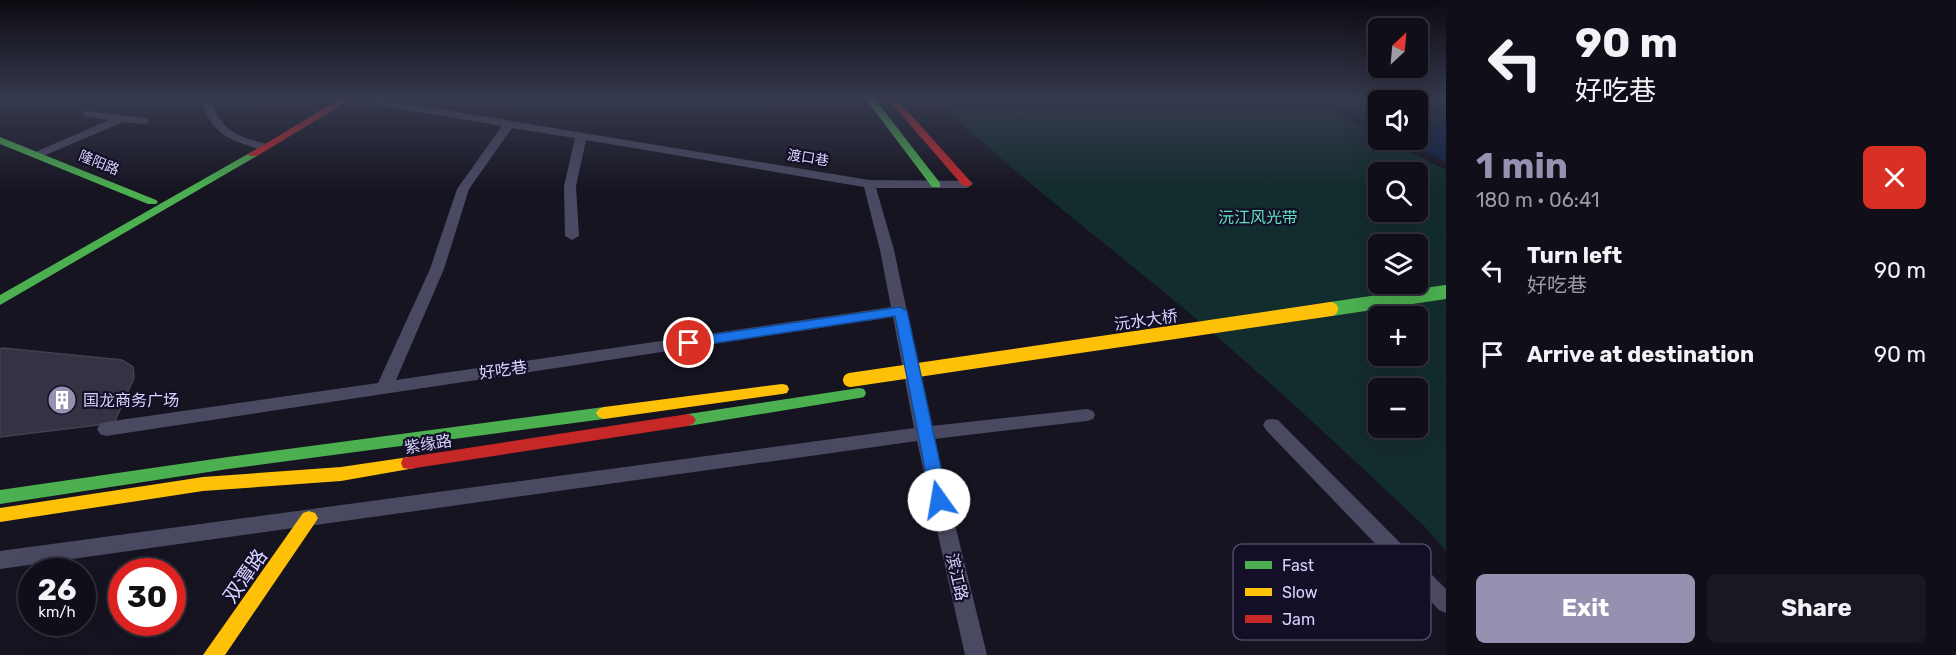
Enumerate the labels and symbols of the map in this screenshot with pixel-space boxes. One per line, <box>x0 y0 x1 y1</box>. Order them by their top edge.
north arrow <box>1368 18 1428 78</box>
street label: 渡口巷 <box>786 146 830 170</box>
street label: 隆阳路 <box>76 147 122 179</box>
park label: 沅江风光带 <box>1218 208 1298 227</box>
street label: 沅水大桥 <box>1113 306 1179 334</box>
pin <box>663 317 714 368</box>
street label: 好吃巷 <box>478 357 528 383</box>
building icon: 国龙商务广场 <box>46 384 78 416</box>
place label: 国龙商务广场 <box>83 391 179 410</box>
street label: 紫缘路 <box>403 431 453 457</box>
position arrow <box>907 468 971 532</box>
legend <box>1233 544 1431 640</box>
street label: 双潭路 <box>218 545 272 607</box>
street label: 滨江路 <box>942 551 972 603</box>
text: Fast <box>1282 556 1314 575</box>
speed limit sign: 30 <box>108 558 186 636</box>
text: Slow <box>1282 583 1318 602</box>
text: Jam <box>1282 610 1315 629</box>

